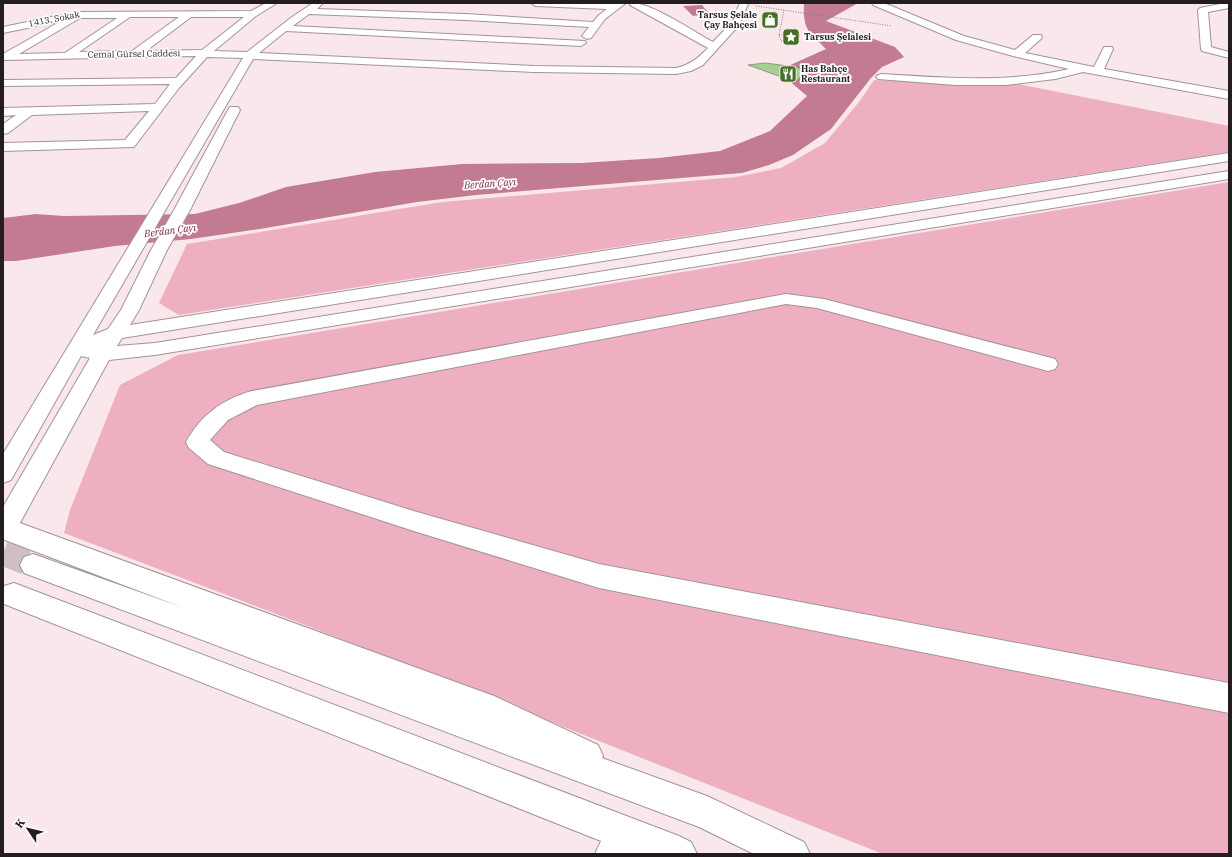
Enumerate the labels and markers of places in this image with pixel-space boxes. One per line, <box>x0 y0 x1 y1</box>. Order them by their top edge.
place label: Tarsus Şelale Çay Bahçesi <box>697 9 757 30</box>
shop icon: Tarsus Şelale Çay Bahçesi <box>760 10 780 30</box>
place icon: Tarsus Şelalesi <box>781 27 801 47</box>
place label: Tarsus Şelalesi <box>804 31 871 42</box>
place label: Has Bahçe Restaurant <box>801 63 851 84</box>
restaurant icon: Has Bahçe Restaurant <box>778 64 798 84</box>

